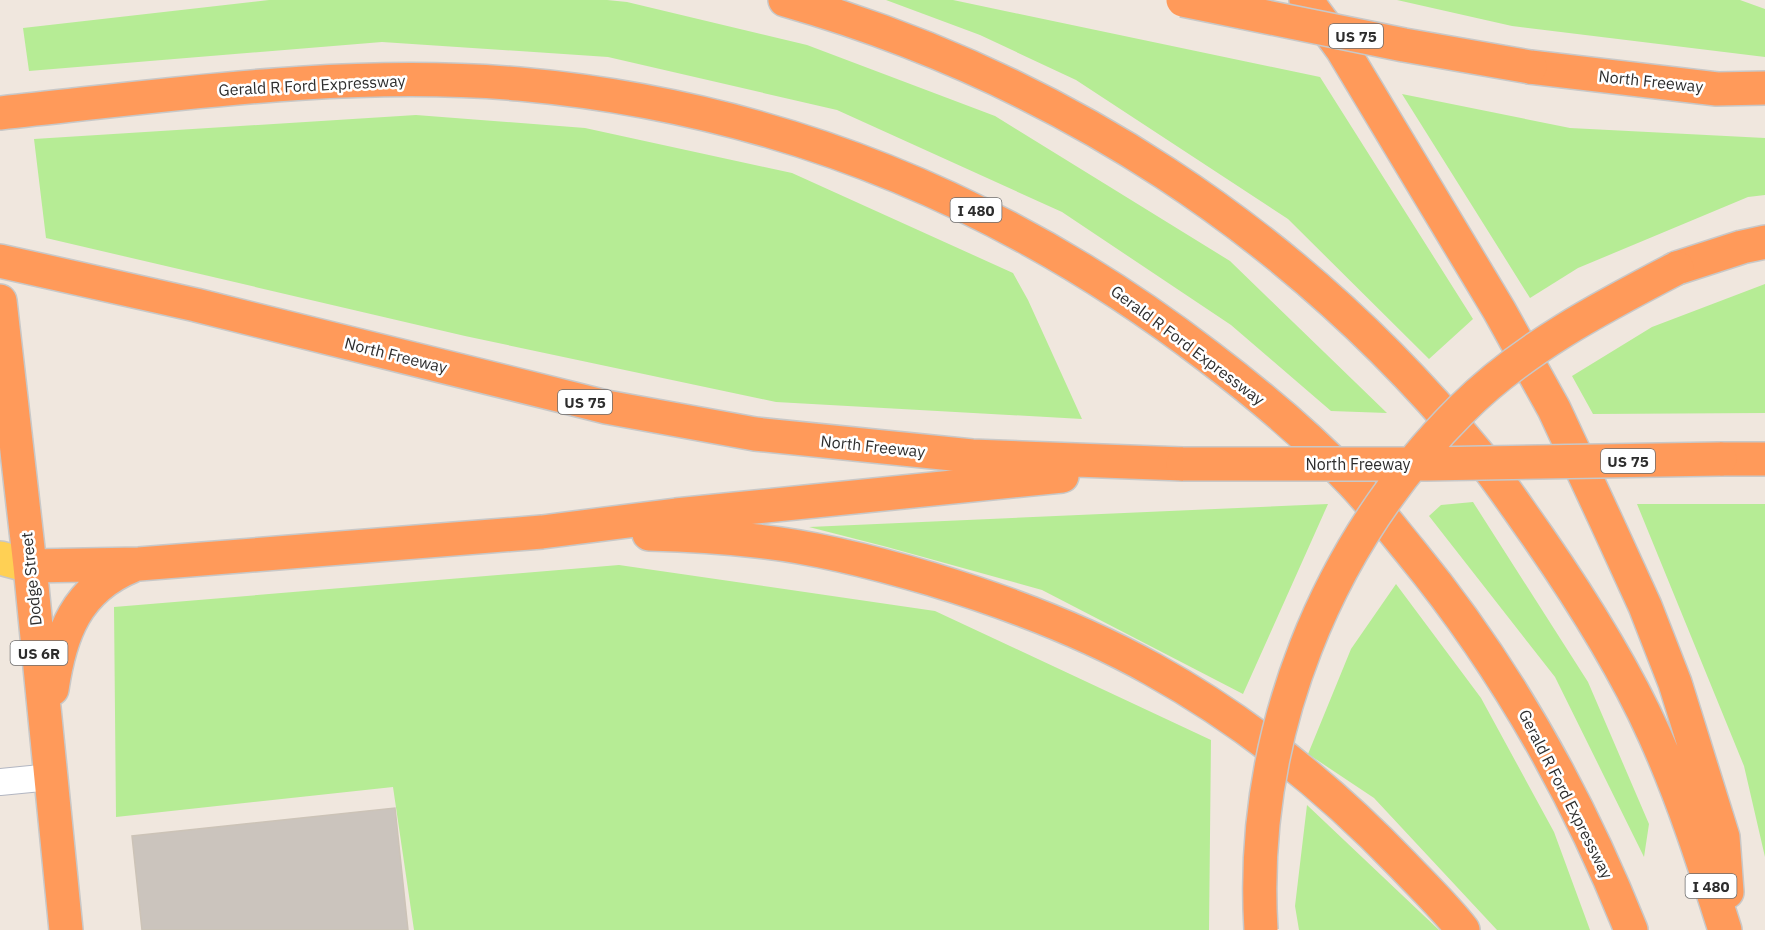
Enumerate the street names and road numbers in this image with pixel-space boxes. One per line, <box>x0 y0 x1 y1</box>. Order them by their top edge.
road number: US 75 <box>1329 24 1383 48</box>
street label: North Freeway <box>1598 66 1704 96</box>
street label: Gerald R Ford Expressway <box>218 70 406 100</box>
road number: I 480 <box>950 198 1002 222</box>
street label: Gerald R Ford Expressway <box>1107 281 1269 409</box>
street label: North Freeway <box>343 333 449 377</box>
road number: US 75 <box>558 390 612 414</box>
street label: North Freeway <box>820 431 926 461</box>
road number: US 75 <box>1601 449 1655 473</box>
street label: North Freeway <box>1305 454 1411 474</box>
street label: Dodge Street <box>16 531 46 627</box>
road number: US 6R <box>10 641 68 665</box>
street label: Gerald R Ford Expressway <box>1515 706 1617 882</box>
road number: I 480 <box>1686 874 1736 898</box>

